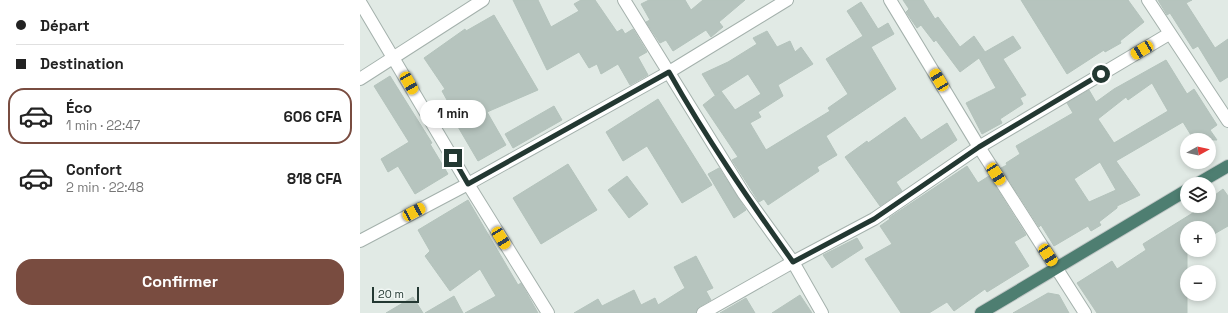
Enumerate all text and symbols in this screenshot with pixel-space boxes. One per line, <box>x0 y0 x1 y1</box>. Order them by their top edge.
text: Départ <box>40 16 90 35</box>
car <box>1129 39 1155 61</box>
text: Destination <box>40 54 124 73</box>
route start <box>1092 65 1110 83</box>
car <box>928 67 950 93</box>
car <box>398 70 420 96</box>
icon: car <box>18 98 54 134</box>
text: Éco <box>66 98 92 117</box>
callout: 1 min <box>420 100 486 128</box>
text: 1 min <box>437 105 469 122</box>
text: 606 CFA <box>283 107 342 126</box>
text: 1 min · 22:47 <box>66 117 140 134</box>
north arrow <box>1180 133 1216 169</box>
map controls <box>1180 133 1216 301</box>
route end <box>444 149 462 167</box>
icon: car <box>18 160 54 196</box>
text: Confort <box>66 160 122 179</box>
car <box>984 161 1008 187</box>
text: 818 CFA <box>287 169 342 188</box>
button: layers <box>1180 177 1216 213</box>
text: 2 min · 22:48 <box>66 179 144 196</box>
car <box>401 201 427 223</box>
button: + <box>1180 221 1216 257</box>
car <box>490 225 512 251</box>
car <box>1036 242 1060 268</box>
button: Confirmer <box>16 259 344 305</box>
button: − <box>1180 265 1216 301</box>
scale bar <box>372 285 419 304</box>
text: 20 m <box>378 287 404 301</box>

